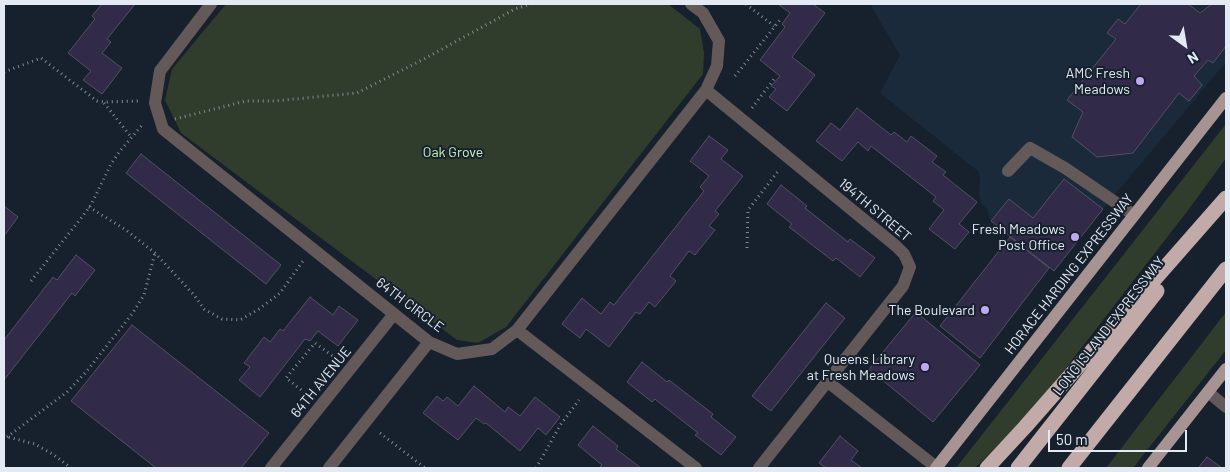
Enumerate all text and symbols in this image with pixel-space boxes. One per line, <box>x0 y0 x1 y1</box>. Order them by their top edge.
north arrow <box>1160 20 1210 70</box>
text: N <box>1185 48 1202 68</box>
place label: AMC Fresh Meadows <box>1066 65 1130 98</box>
marker: AMC Fresh Meadows <box>1134 75 1146 87</box>
park label: Oak Grove <box>423 144 483 160</box>
street label: 194TH STREET <box>835 175 915 245</box>
street label: HORACE HARDING EXPRESSWAY <box>1001 190 1137 358</box>
place label: Fresh Meadows Post Office <box>972 221 1065 253</box>
marker: Fresh Meadows Post Office <box>1069 231 1081 243</box>
street label: LONG ISLAND EXPRESSWAY <box>1050 253 1168 399</box>
street label: 64TH CIRCLE <box>373 274 447 336</box>
place label: The Boulevard <box>889 302 975 318</box>
marker: The Boulevard <box>979 304 991 316</box>
street label: 64TH AVENUE <box>287 343 355 421</box>
place label: Queens Library at Fresh Meadows <box>807 351 915 384</box>
marker: Queens Library at Fresh Meadows <box>919 361 931 373</box>
scale bar <box>1050 420 1189 452</box>
text: 50 m <box>1056 430 1088 448</box>

